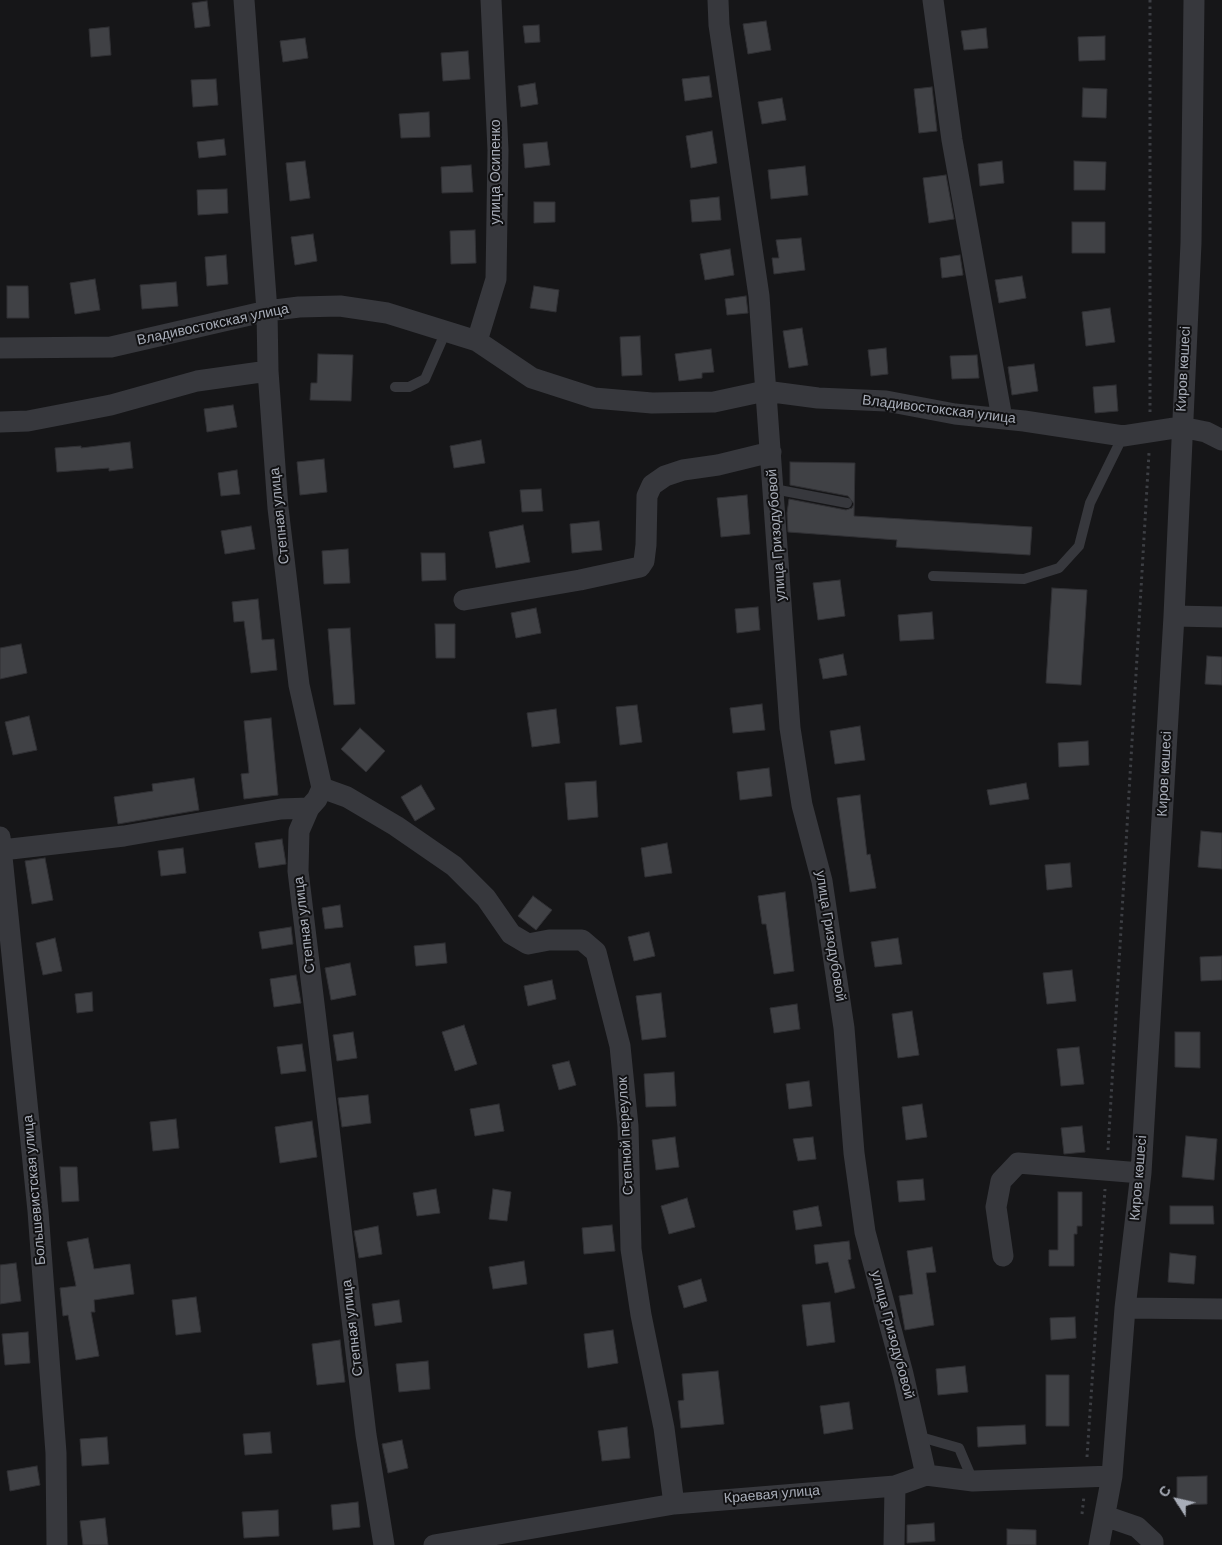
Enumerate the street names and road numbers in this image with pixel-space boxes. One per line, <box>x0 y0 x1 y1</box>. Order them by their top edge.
street label: улица Осипенко <box>488 119 504 225</box>
street label: Владивостокская улица <box>136 301 290 349</box>
street label: Киров көшесі <box>1173 326 1195 412</box>
street label: Владивостокская улица <box>861 392 1017 428</box>
street label: Степная улица <box>267 467 293 565</box>
street label: улица Гризодубовой <box>764 468 790 602</box>
street label: Киров көшесі <box>1154 731 1176 817</box>
street label: улица Гризодубовой <box>811 869 849 1003</box>
street label: Степная улица <box>291 876 319 974</box>
street label: Степной переулок <box>615 1076 637 1196</box>
street label: Большевистская улица <box>20 1114 50 1266</box>
street label: Киров көшесі <box>1127 1135 1151 1221</box>
street label: улица Гризодубовой <box>867 1269 917 1401</box>
street label: Степная улица <box>339 1279 367 1377</box>
street label: Краевая улица <box>723 1482 821 1508</box>

